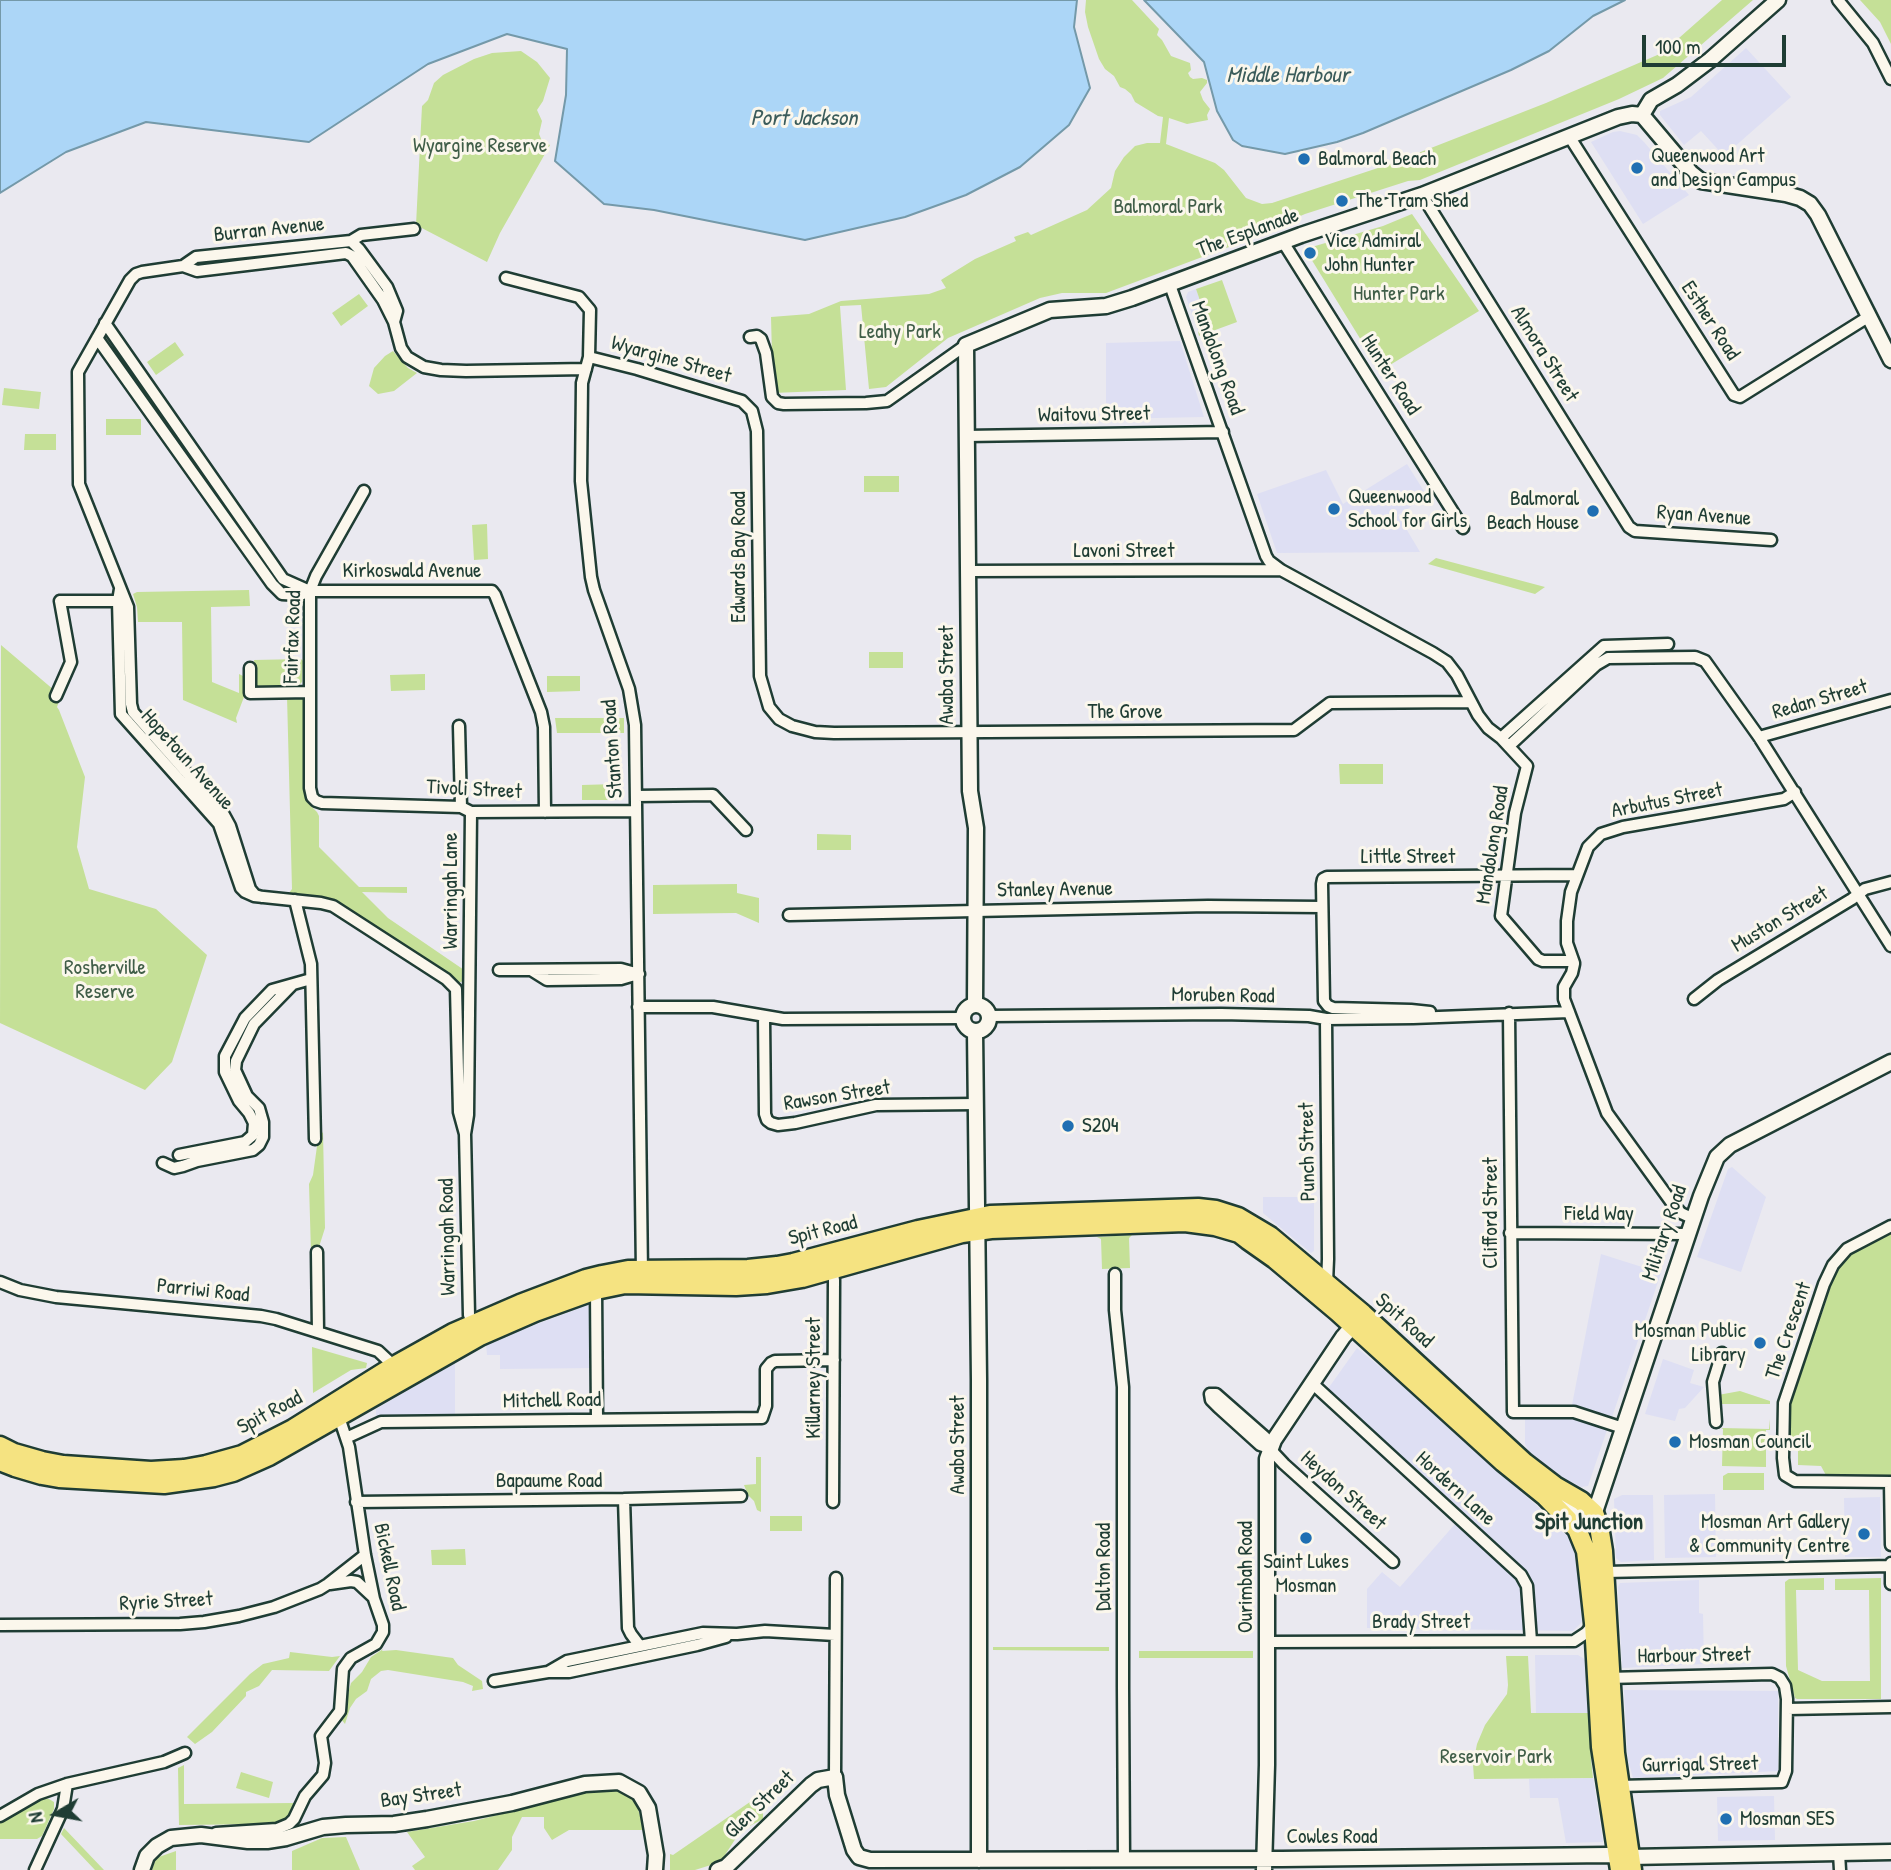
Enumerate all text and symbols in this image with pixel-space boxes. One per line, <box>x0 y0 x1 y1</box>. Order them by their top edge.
scale bar <box>1646 21 1790 65</box>
text: 100 m <box>1655 32 1701 61</box>
water label: Middle Harbour <box>1227 62 1349 90</box>
water label: Port Jackson <box>751 105 857 133</box>
park label: Wyargine Reserve <box>413 133 547 159</box>
place label: Queenwood Art and Design Campus <box>1651 143 1796 193</box>
place label: Balmoral Beach <box>1318 146 1436 172</box>
marker: Balmoral Beach <box>1296 151 1312 167</box>
marker: Queenwood Art and Design Campus <box>1629 160 1645 176</box>
place label: The Tram Shed <box>1356 188 1468 214</box>
marker: The Tram Shed <box>1334 193 1350 209</box>
park label: Balmoral Park <box>1113 194 1223 220</box>
street label: The Esplanade <box>1194 203 1302 263</box>
street label: Burran Avenue <box>212 212 326 248</box>
place label: Vice Admiral John Hunter <box>1324 228 1421 278</box>
marker: Vice Admiral John Hunter <box>1302 245 1318 261</box>
street label: Esther Road <box>1675 277 1745 365</box>
park label: Hunter Park <box>1353 281 1445 307</box>
street label: Mandolong Road <box>1185 298 1249 418</box>
street label: Almora Street <box>1505 301 1583 407</box>
park label: Leahy Park <box>859 319 941 345</box>
street label: Hunter Road <box>1355 330 1425 420</box>
street label: Wyargine Street <box>608 331 734 389</box>
street label: Waitovu Street <box>1038 401 1150 429</box>
place label: Queenwood School for Girls <box>1348 484 1467 534</box>
place label: Balmoral Beach House <box>1487 486 1579 536</box>
street label: Edwards Bay Road <box>726 491 752 623</box>
street label: Ryan Avenue <box>1656 500 1752 532</box>
marker: Queenwood School for Girls <box>1326 501 1342 517</box>
marker: Balmoral Beach House <box>1585 503 1601 519</box>
street label: Lavoni Street <box>1074 538 1174 564</box>
street label: Kirkoswald Avenue <box>343 558 481 584</box>
street label: Fairfax Road <box>279 590 307 684</box>
street label: Awaba Street <box>934 626 960 724</box>
street label: Redan Street <box>1770 674 1870 726</box>
street label: Stanton Road <box>597 699 629 799</box>
street label: The Grove <box>1087 699 1163 725</box>
street label: Hopetoun Avenue <box>135 704 239 816</box>
street label: Tivoli Street <box>426 775 522 805</box>
street label: Arbutus Street <box>1609 778 1725 824</box>
street label: Mandolong Road <box>1471 784 1515 906</box>
street label: Warringah Lane <box>438 833 464 949</box>
street label: Little Street <box>1361 844 1455 870</box>
street label: Stanley Avenue <box>997 876 1113 904</box>
street label: Muston Street <box>1727 881 1833 959</box>
park label: Rosherville Reserve <box>64 955 146 1005</box>
street label: Moruben Road <box>1171 983 1275 1009</box>
street label: Rawson Street <box>782 1075 892 1117</box>
street label: Punch Street <box>1295 1102 1321 1202</box>
place label: S204 <box>1082 1113 1119 1139</box>
marker: S204 <box>1060 1118 1076 1134</box>
street label: Clifford Street <box>1478 1157 1504 1269</box>
street label: Warringah Road <box>434 1178 462 1296</box>
street label: Military Road <box>1637 1182 1693 1284</box>
street label: Field Way <box>1564 1201 1634 1227</box>
street label: Spit Road <box>786 1210 860 1252</box>
street label: Parriwi Road <box>155 1274 251 1308</box>
street label: The Crescent <box>1761 1279 1817 1383</box>
street label: Spit Road <box>1370 1288 1438 1354</box>
street label: Killarney Street <box>801 1317 827 1439</box>
place label: Mosman Public Library <box>1635 1318 1746 1368</box>
marker: Mosman Public Library <box>1752 1335 1768 1351</box>
street label: Spit Road <box>233 1385 307 1441</box>
street label: Mitchell Road <box>503 1388 601 1414</box>
street label: Awaba Street <box>945 1396 971 1494</box>
place label: Mosman Council <box>1689 1429 1811 1455</box>
marker: Mosman Council <box>1667 1434 1683 1450</box>
street label: Heydon Street <box>1295 1446 1391 1536</box>
street label: Hordern Lane <box>1410 1446 1500 1532</box>
street label: Bapaume Road <box>496 1468 602 1494</box>
district label: Spit Junction <box>1535 1509 1643 1537</box>
place label: Mosman Art Gallery & Community Centre <box>1689 1509 1850 1559</box>
street label: Bickell Road <box>367 1521 411 1613</box>
street label: Ourimbah Road <box>1233 1521 1259 1633</box>
street label: Dalton Road <box>1091 1523 1117 1611</box>
marker: Mosman Art Gallery & Community Centre <box>1856 1526 1872 1542</box>
marker: Saint Lukes Mosman <box>1298 1530 1314 1546</box>
place label: Saint Lukes Mosman <box>1263 1549 1349 1599</box>
street label: Ryrie Street <box>119 1587 213 1617</box>
street label: Brady Street <box>1372 1609 1470 1635</box>
street label: Harbour Street <box>1637 1642 1751 1670</box>
park label: Reservoir Park <box>1440 1744 1552 1770</box>
street label: Gurrigal Street <box>1642 1751 1758 1779</box>
street label: Glen Street <box>720 1766 800 1844</box>
street label: Bay Street <box>379 1778 463 1814</box>
north arrow <box>21 1779 91 1849</box>
place label: Mosman SES <box>1740 1806 1834 1832</box>
text: N <box>22 1810 49 1825</box>
marker: Mosman SES <box>1718 1811 1734 1827</box>
street label: Cowles Road <box>1287 1824 1377 1850</box>

